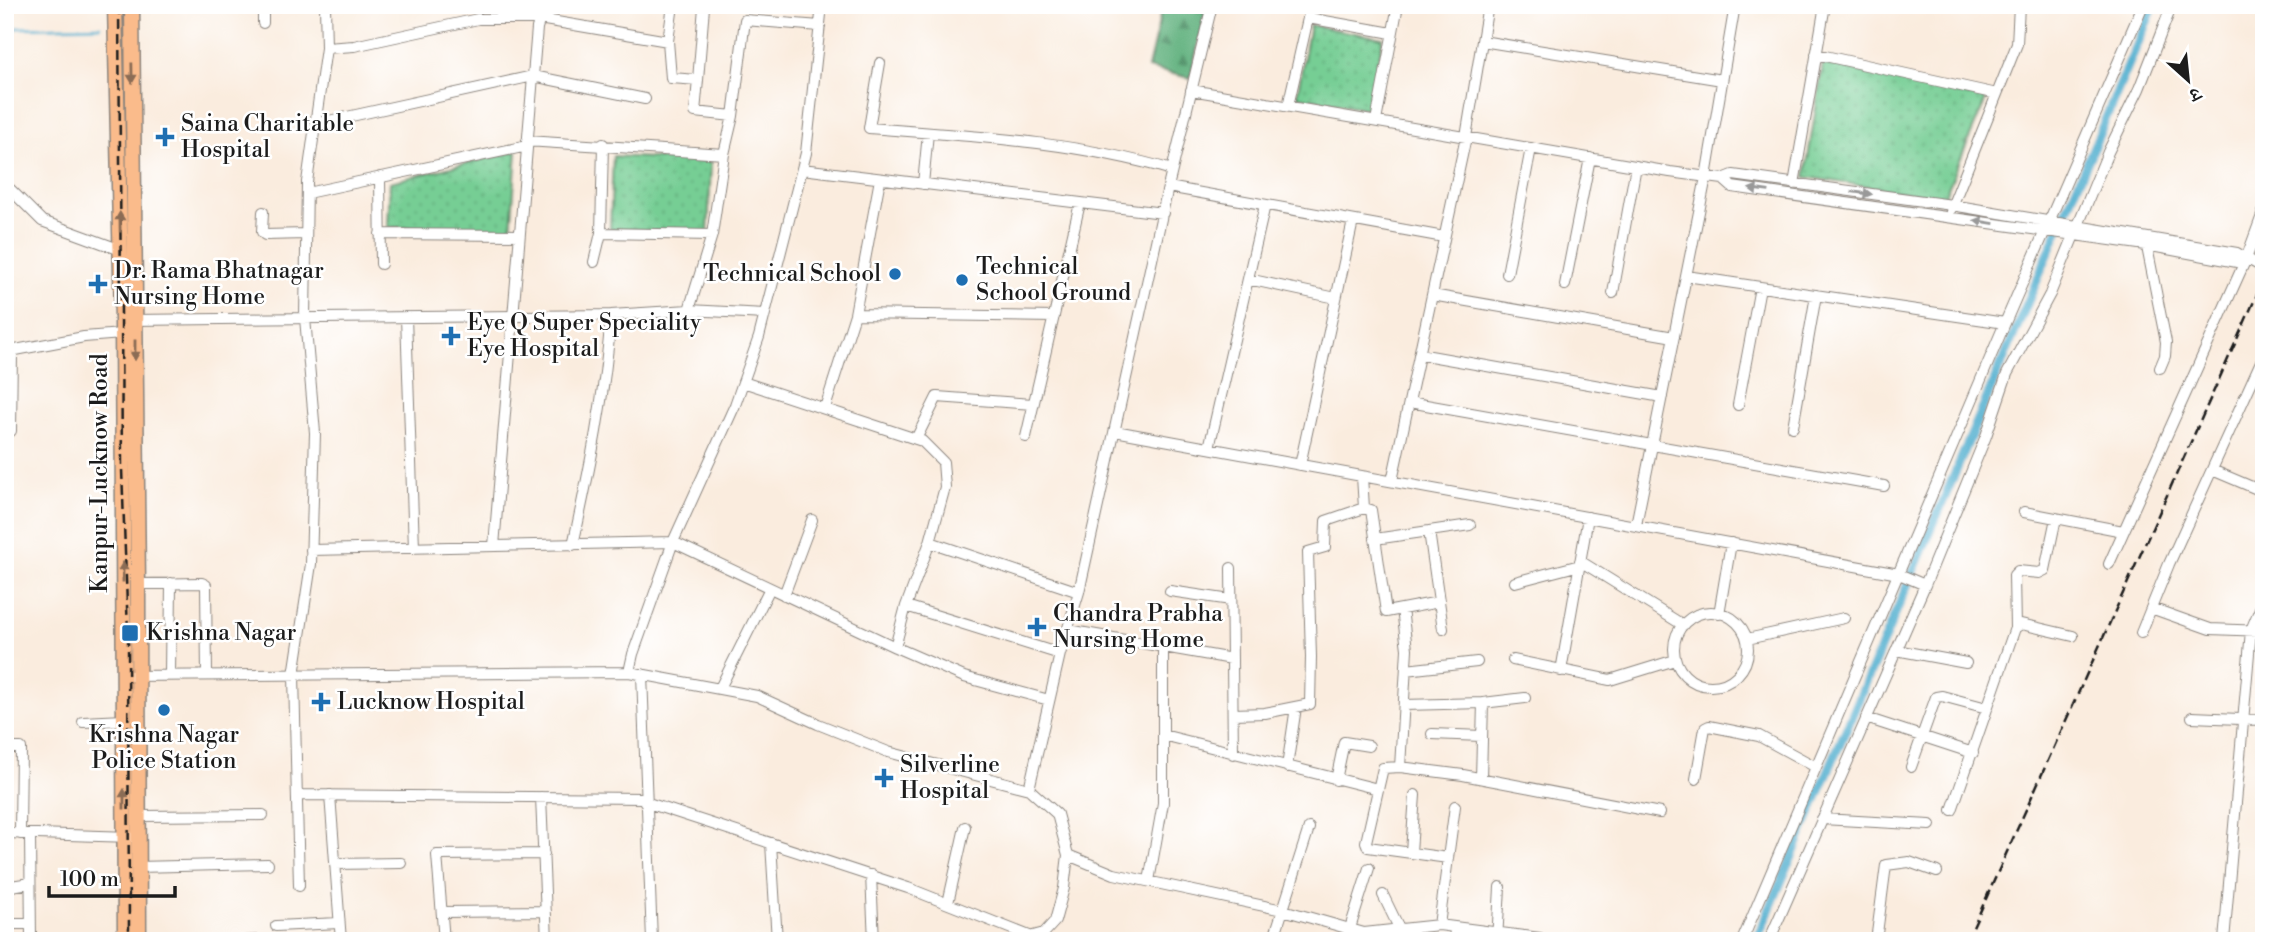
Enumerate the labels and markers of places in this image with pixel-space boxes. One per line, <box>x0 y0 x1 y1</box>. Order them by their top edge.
place label: Saina Charitable Hospital <box>181 110 354 164</box>
marker: Saina Charitable Hospital <box>155 127 175 147</box>
place label: Technical School Ground <box>976 253 1131 307</box>
place label: Dr. Rama Bhatnagar Nursing Home <box>114 257 324 311</box>
place label: Technical School <box>703 260 881 288</box>
marker: Technical School <box>887 266 903 282</box>
marker: Technical School Ground <box>954 272 970 288</box>
marker: Dr. Rama Bhatnagar Nursing Home <box>88 274 108 294</box>
place label: Eye Q Super Speciality Eye Hospital <box>467 309 702 363</box>
marker: Eye Q Super Speciality Eye Hospital <box>441 326 461 346</box>
place label: Chandra Prabha Nursing Home <box>1053 600 1223 654</box>
marker: Chandra Prabha Nursing Home <box>1027 617 1047 637</box>
place label: Krishna Nagar <box>146 619 297 647</box>
marker: Krishna Nagar <box>120 623 140 643</box>
place label: Lucknow Hospital <box>337 688 525 716</box>
marker: Lucknow Hospital <box>311 692 331 712</box>
marker: Krishna Nagar Police Station <box>156 702 172 718</box>
place label: Krishna Nagar Police Station <box>89 721 239 775</box>
place label: Silverline Hospital <box>900 751 1000 805</box>
marker: Silverline Hospital <box>874 768 894 788</box>

